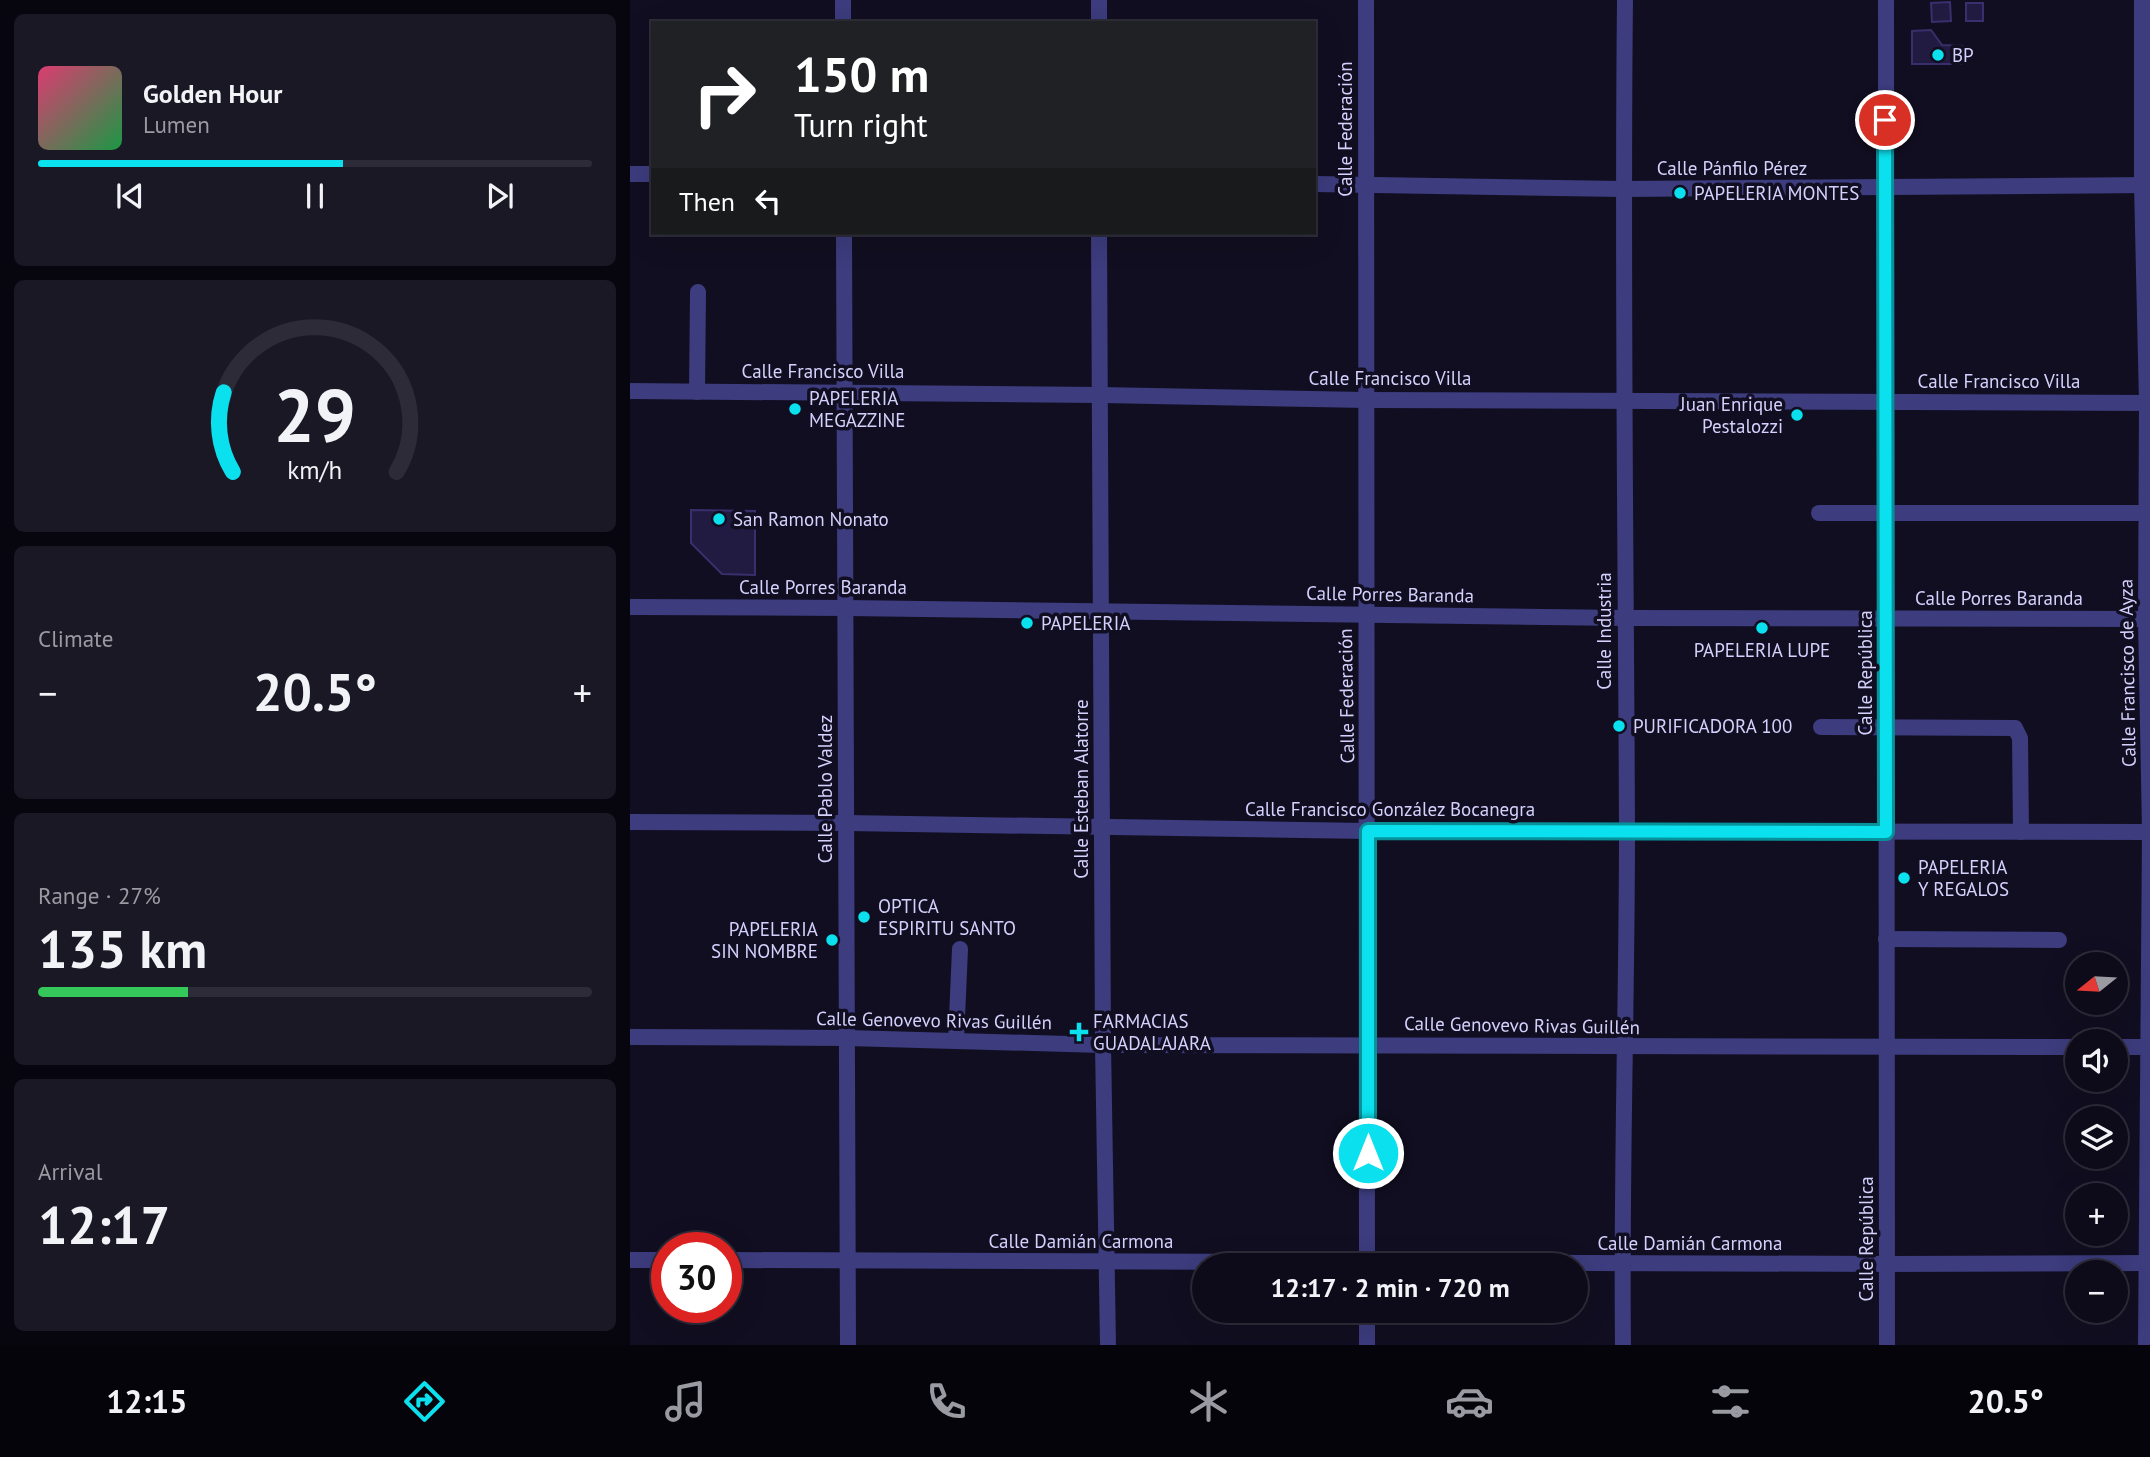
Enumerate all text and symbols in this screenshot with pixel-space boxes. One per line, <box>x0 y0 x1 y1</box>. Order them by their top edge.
text: 150 m <box>794 42 929 106</box>
place label: BP <box>1952 43 1974 67</box>
marker: BP <box>1930 47 1946 63</box>
icon: right <box>679 49 770 140</box>
street label: Calle Federación <box>1333 61 1357 197</box>
text: Golden Hour <box>143 77 282 110</box>
pin <box>1855 90 1915 150</box>
icon: arrive <box>1866 101 1904 139</box>
text: Turn right <box>794 104 928 146</box>
text: Lumen <box>143 110 210 139</box>
street label: Calle Pánfilo Pérez <box>1657 156 1807 180</box>
icon: previous <box>111 177 149 215</box>
icon: pause <box>296 177 334 215</box>
icon: next <box>481 177 519 215</box>
place label: PAPELERIA MONTES <box>1694 181 1859 205</box>
icon: left <box>749 182 787 220</box>
text: Then <box>679 185 735 218</box>
marker: PAPELERIA MONTES <box>1672 185 1688 201</box>
street label: Calle Francisco Villa <box>742 359 904 383</box>
street label: Calle Francisco Villa <box>1309 366 1471 390</box>
text: 29 <box>274 369 356 463</box>
street label: Calle Francisco Villa <box>1918 369 2080 393</box>
place label: PAPELERIA MEGAZZINE <box>809 386 905 432</box>
place label: Juan Enrique Pestalozzi <box>1679 392 1783 438</box>
marker: PAPELERIA MEGAZZINE <box>787 401 803 417</box>
marker: Juan Enrique Pestalozzi <box>1789 407 1805 423</box>
text: km/h <box>288 454 342 486</box>
place label: San Ramon Nonato <box>733 507 889 531</box>
marker: San Ramon Nonato <box>711 511 727 527</box>
street label: Calle Industria <box>1592 572 1616 690</box>
street label: Calle Porres Baranda <box>739 575 907 599</box>
street label: Calle Francisco de Ayza <box>2113 579 2141 767</box>
street label: Calle Porres Baranda <box>1306 581 1474 607</box>
street label: Calle Porres Baranda <box>1915 586 2083 610</box>
street label: Calle República <box>1853 610 1877 736</box>
place label: PAPELERIA <box>1041 611 1130 635</box>
marker: PAPELERIA <box>1019 615 1035 631</box>
marker: PAPELERIA LUPE <box>1754 620 1770 636</box>
text: Climate <box>38 624 113 653</box>
street label: Calle Federación <box>1333 628 1359 764</box>
place label: PAPELERIA LUPE <box>1694 638 1830 662</box>
text: 20.5° <box>253 658 377 725</box>
text: − <box>38 668 57 717</box>
text: + <box>573 668 592 717</box>
street label: Calle Esteban Alatorre <box>1069 699 1093 879</box>
place label: PURIFICADORA 100 <box>1633 714 1792 738</box>
street label: Calle Pablo Valdez <box>813 715 837 863</box>
marker: PURIFICADORA 100 <box>1611 718 1627 734</box>
street label: Calle Francisco González Bocanegra <box>1245 797 1535 821</box>
place label: PAPELERIA Y REGALOS <box>1918 855 2009 901</box>
marker: PAPELERIA Y REGALOS <box>1896 870 1912 886</box>
text: Range · 27% <box>38 881 161 910</box>
place label: OPTICA ESPIRITU SANTO <box>878 894 1016 940</box>
marker: OPTICA ESPIRITU SANTO <box>856 909 872 925</box>
text: 135 km <box>38 915 207 982</box>
place label: PAPELERIA SIN NOMBRE <box>711 917 818 963</box>
marker: PAPELERIA SIN NOMBRE <box>824 932 840 948</box>
north arrow <box>2065 952 2128 1015</box>
map controls <box>2065 952 2128 1323</box>
street label: Calle Genovevo Rivas Guillén <box>816 1006 1052 1034</box>
place label: FARMACIAS GUADALAJARA <box>1093 1009 1211 1055</box>
street label: Calle Genovevo Rivas Guillén <box>1404 1011 1640 1039</box>
marker: FARMACIAS GUADALAJARA <box>1071 1024 1087 1040</box>
button: sound <box>2065 1029 2128 1092</box>
button: layers <box>2065 1106 2128 1169</box>
position arrow <box>1331 1116 1405 1190</box>
text: Arrival <box>38 1157 102 1186</box>
street label: Calle República <box>1854 1176 1878 1302</box>
button: + <box>2065 1183 2128 1246</box>
text: 12:17 <box>38 1191 170 1258</box>
street label: Calle Damián Carmona <box>989 1229 1173 1253</box>
street label: Calle Damián Carmona <box>1598 1231 1782 1255</box>
speed limit sign: 30 <box>651 1232 742 1323</box>
button: − <box>2065 1260 2128 1323</box>
text: 12:17 · 2 min · 720 m <box>1270 1271 1510 1304</box>
icon: directions <box>400 1377 449 1426</box>
icon: music <box>661 1377 710 1426</box>
icon: phone <box>922 1377 971 1426</box>
icon: climate <box>1184 1377 1233 1426</box>
icon: car <box>1445 1377 1494 1426</box>
icon: filters <box>1706 1377 1755 1426</box>
text: 12:15 <box>106 1380 187 1422</box>
text: 20.5° <box>1968 1380 2044 1422</box>

